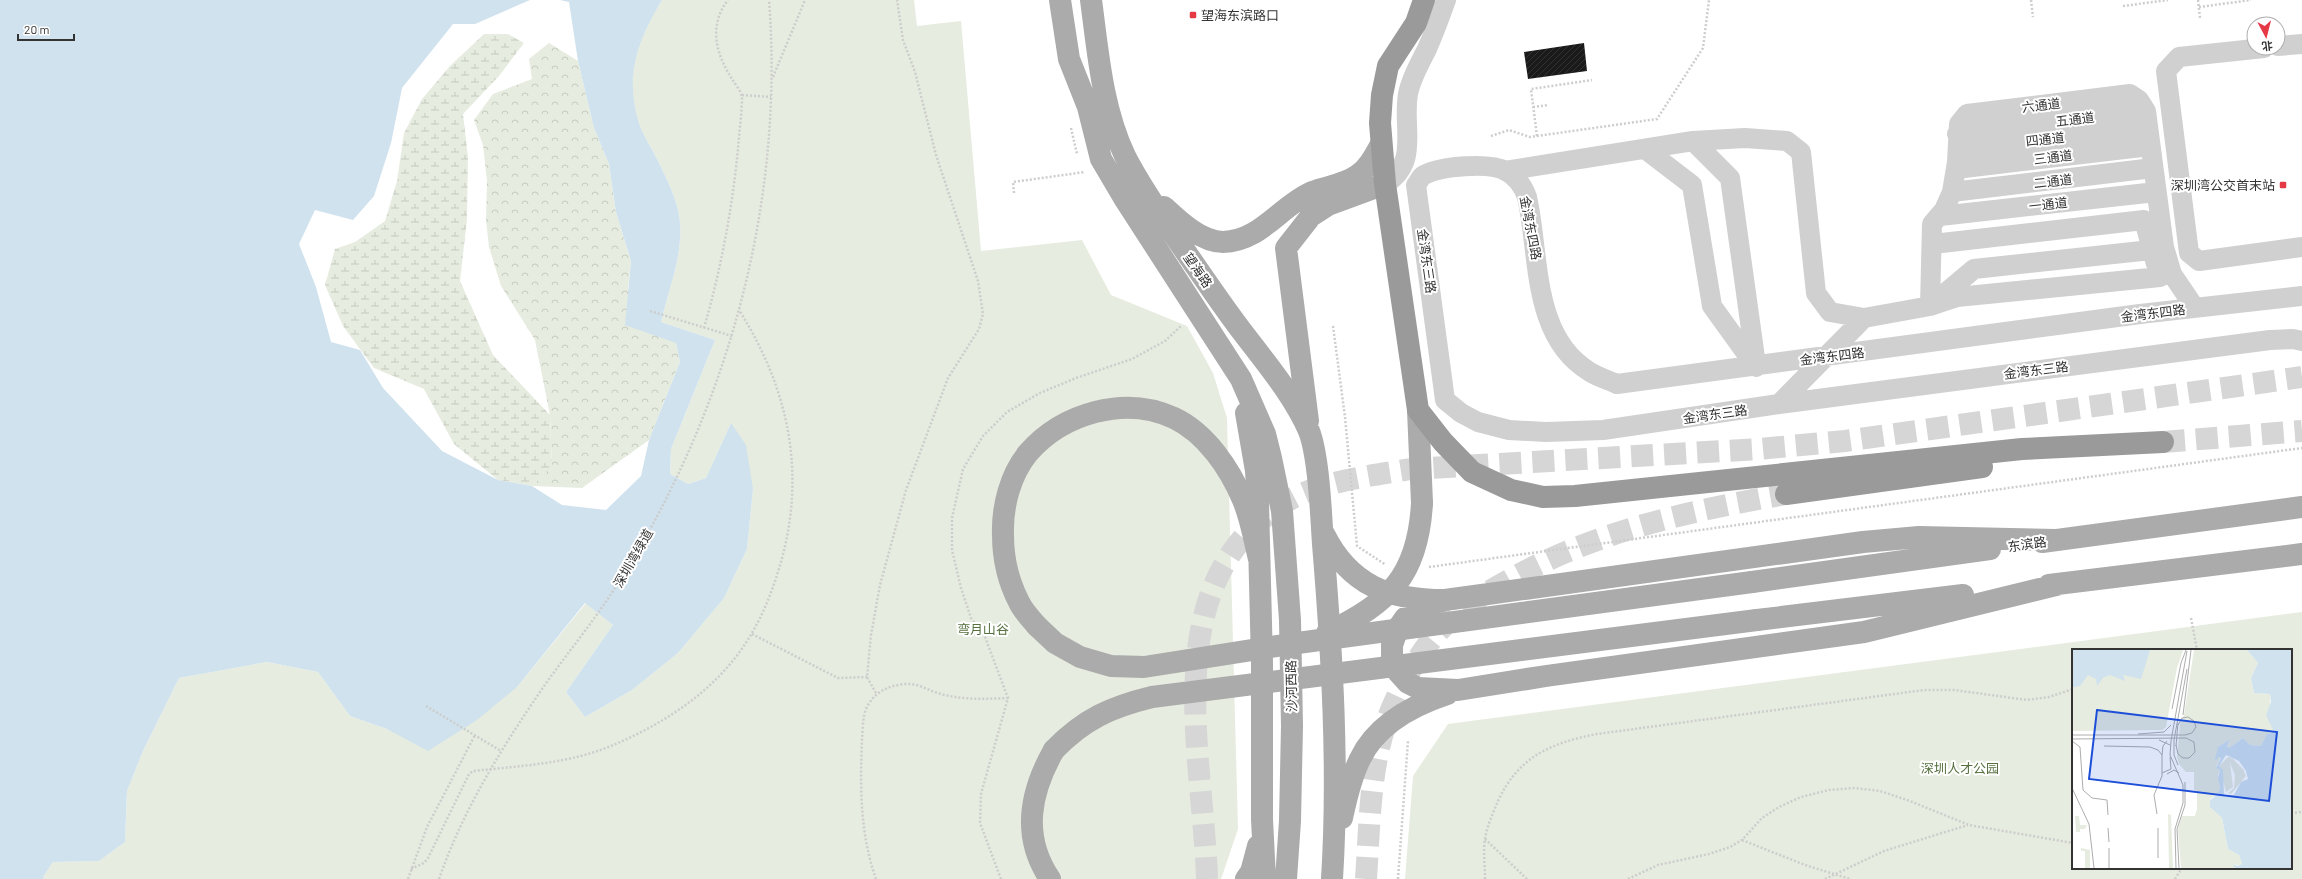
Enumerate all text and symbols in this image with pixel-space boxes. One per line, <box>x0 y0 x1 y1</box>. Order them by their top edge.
place label: 望海东滨路口 <box>1201 7 1279 23</box>
marker: 望海东滨路口 <box>1188 10 1198 20</box>
scale bar <box>18 16 74 42</box>
north arrow <box>2246 16 2286 56</box>
text: 20 m <box>24 22 50 36</box>
text: 北 <box>2261 39 2274 54</box>
street label: 六通道 <box>2021 95 2061 115</box>
street label: 五通道 <box>2055 109 2095 129</box>
street label: 四通道 <box>2025 129 2065 149</box>
street label: 三通道 <box>2033 147 2073 167</box>
street label: 二通道 <box>2033 171 2073 191</box>
place label: 深圳湾公交首末站 <box>2171 177 2275 193</box>
marker: 深圳湾公交首末站 <box>2278 180 2288 190</box>
street label: 一通道 <box>2028 194 2068 214</box>
street label: 金湾东四路 <box>1517 195 1545 261</box>
street label: 金湾东三路 <box>1415 228 1439 294</box>
street label: 望海路 <box>1180 249 1216 291</box>
street label: 金湾东四路 <box>2120 301 2186 325</box>
street label: 金湾东四路 <box>1799 344 1865 368</box>
street label: 金湾东三路 <box>2003 358 2069 382</box>
street label: 金湾东三路 <box>1682 402 1748 426</box>
street label: 深圳湾绿道 <box>610 526 656 590</box>
street label: 东滨路 <box>2007 533 2047 555</box>
park label: 弯月山谷 <box>957 621 1009 637</box>
inset map <box>2072 649 2292 869</box>
street label: 沙河西路 <box>1283 660 1299 712</box>
park label: 深圳人才公园 <box>1921 760 1999 776</box>

